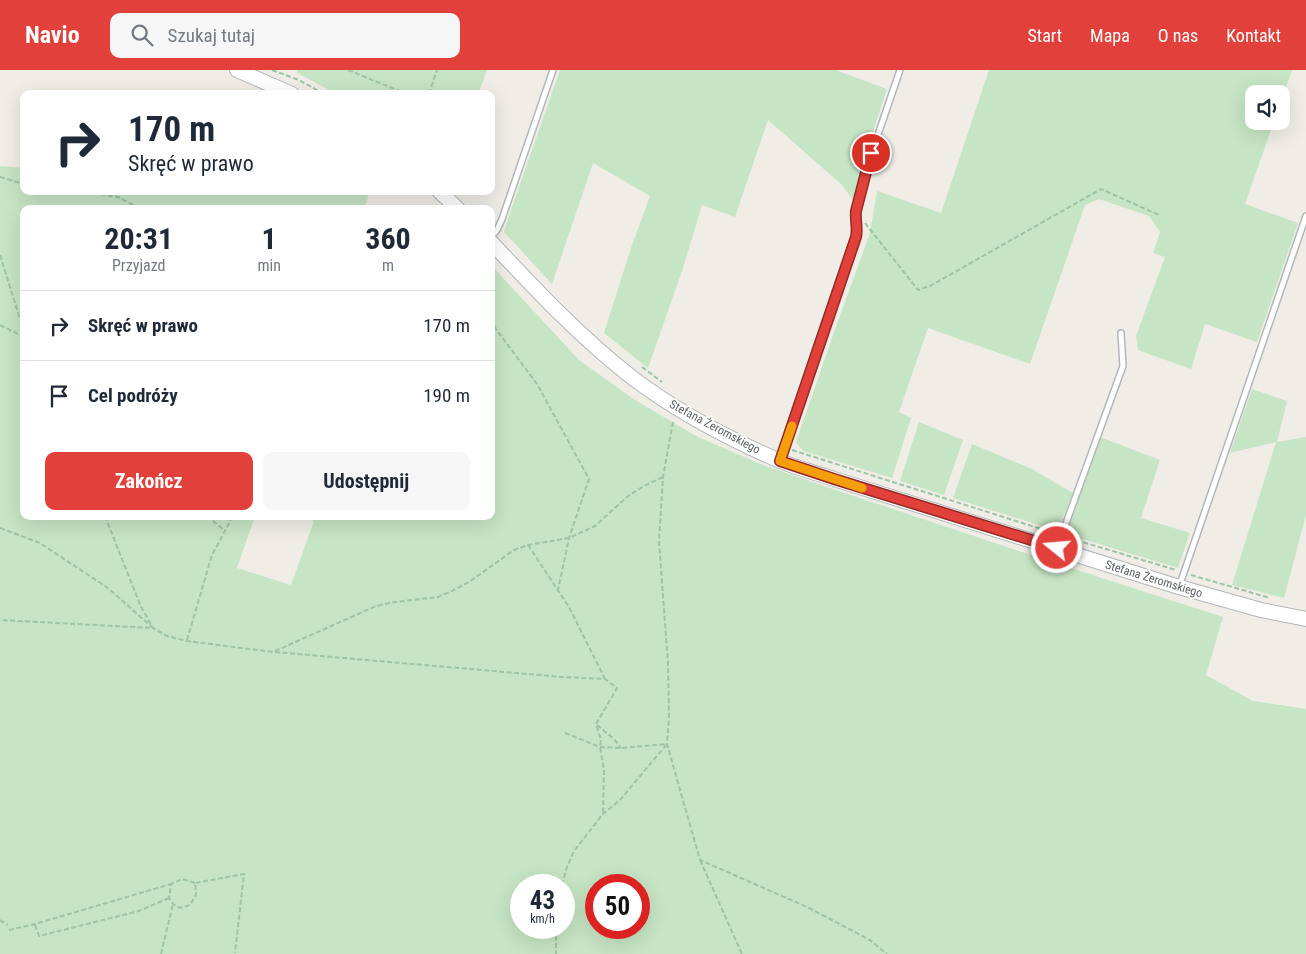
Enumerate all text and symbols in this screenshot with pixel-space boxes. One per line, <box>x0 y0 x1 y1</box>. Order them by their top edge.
search box <box>110 13 460 58</box>
text: Navio <box>25 21 80 49</box>
icon: search <box>128 21 156 49</box>
text: Szukaj tutaj <box>168 24 255 47</box>
text: Start <box>1028 25 1062 46</box>
text: Mapa <box>1090 25 1130 46</box>
text: O nas <box>1158 25 1198 46</box>
text: Kontakt <box>1226 25 1281 46</box>
map controls <box>1245 85 1290 130</box>
button: sound <box>1245 85 1290 130</box>
text: 170 m <box>128 109 215 150</box>
icon: right <box>45 110 110 175</box>
pin <box>850 132 892 174</box>
icon: arrive <box>857 139 885 167</box>
text: Skręć w prawo <box>128 151 254 176</box>
text: 20:31 <box>104 221 173 256</box>
text: 1 <box>262 221 277 256</box>
text: 360 <box>365 221 411 256</box>
text: Przyjazd <box>112 256 165 275</box>
text: min <box>257 256 281 275</box>
text: m <box>382 256 394 275</box>
icon: right <box>45 312 73 340</box>
text: Skręć w prawo <box>88 314 198 337</box>
text: 170 m <box>423 314 470 337</box>
icon: arrive <box>45 382 73 410</box>
text: Cel podróży <box>88 384 178 407</box>
text: 190 m <box>423 384 470 407</box>
street label: Stefana Żeromskiego <box>667 396 763 457</box>
button: Zakończ <box>45 452 253 510</box>
button: Udostępnij <box>263 452 470 510</box>
position arrow <box>1030 521 1082 573</box>
street label: Stefana Żeromskiego <box>1104 557 1205 600</box>
speed limit sign: 50 <box>585 874 650 939</box>
text: 43 <box>530 886 555 915</box>
text: km/h <box>530 912 555 926</box>

